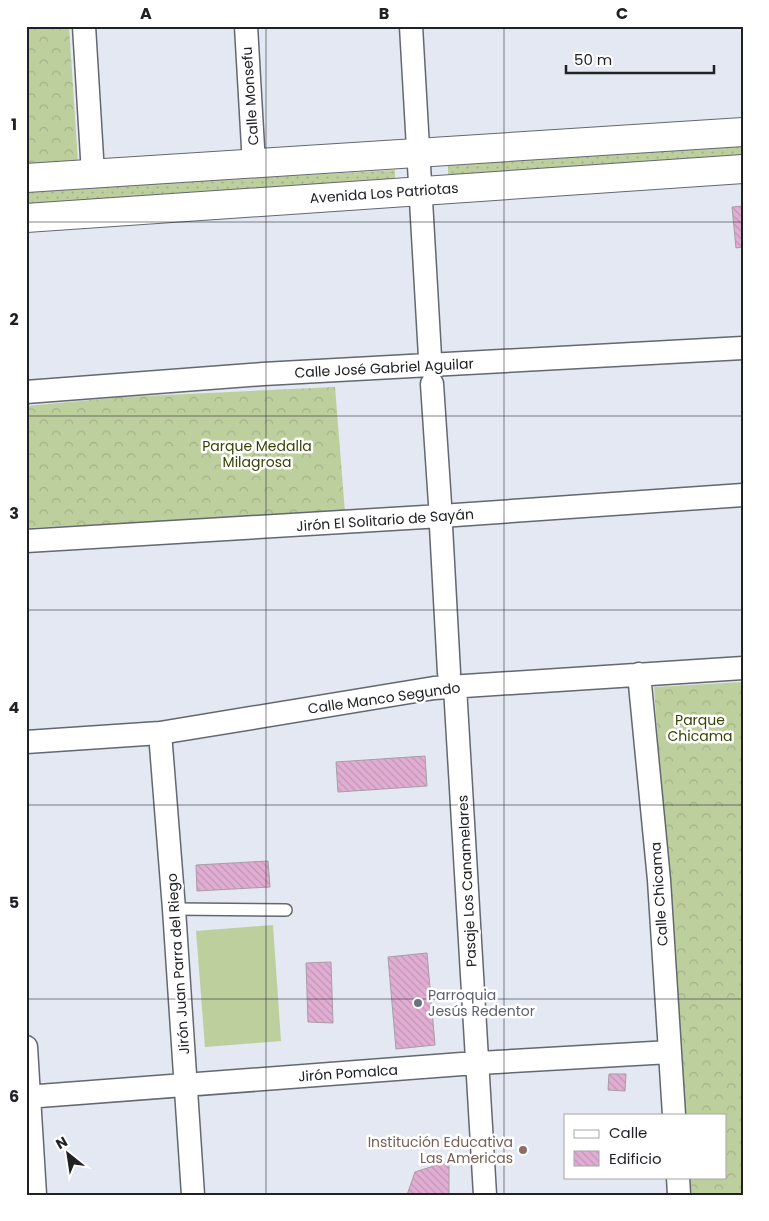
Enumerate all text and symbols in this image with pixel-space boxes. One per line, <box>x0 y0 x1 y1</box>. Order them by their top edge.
text: A <box>140 2 152 25</box>
text: B <box>379 2 389 25</box>
text: C <box>616 2 628 25</box>
scale bar <box>566 42 714 74</box>
street label: Calle Monsefu <box>237 46 263 146</box>
text: 50 m <box>574 49 612 70</box>
text: 1 <box>11 113 17 136</box>
street label: Avenida Los Patriotas <box>309 178 459 208</box>
text: 2 <box>9 308 19 331</box>
street label: Calle José Gabriel Aguilar <box>294 353 474 383</box>
park label: Parque Medalla Milagrosa <box>202 436 312 472</box>
text: 3 <box>9 502 19 525</box>
street label: Jirón El Solitario de Sayán <box>296 504 474 536</box>
street label: Calle Manco Segundo <box>306 677 462 719</box>
text: 4 <box>9 696 20 719</box>
park label: Parque Chicama <box>667 710 733 746</box>
street label: Pasaje Los Canamelares <box>453 794 481 968</box>
street label: Calle Chicama <box>645 841 673 947</box>
street label: Jirón Juan Parra del Riego <box>162 873 194 1055</box>
text: 5 <box>9 891 19 914</box>
place label: Parroquia Jesús Redentor <box>428 985 535 1021</box>
marker: Parroquia Jesús Redentor <box>412 997 424 1009</box>
street label: Jirón Pomalca <box>297 1060 399 1086</box>
text: 6 <box>9 1085 19 1108</box>
legend <box>564 1114 726 1178</box>
text: Calle <box>609 1122 647 1143</box>
north arrow <box>42 1128 92 1178</box>
text: N <box>52 1131 71 1154</box>
place label: Institución Educativa Las Americas <box>368 1132 513 1168</box>
marker: Institución Educativa Las Americas <box>517 1144 529 1156</box>
text: Edificio <box>609 1148 662 1169</box>

